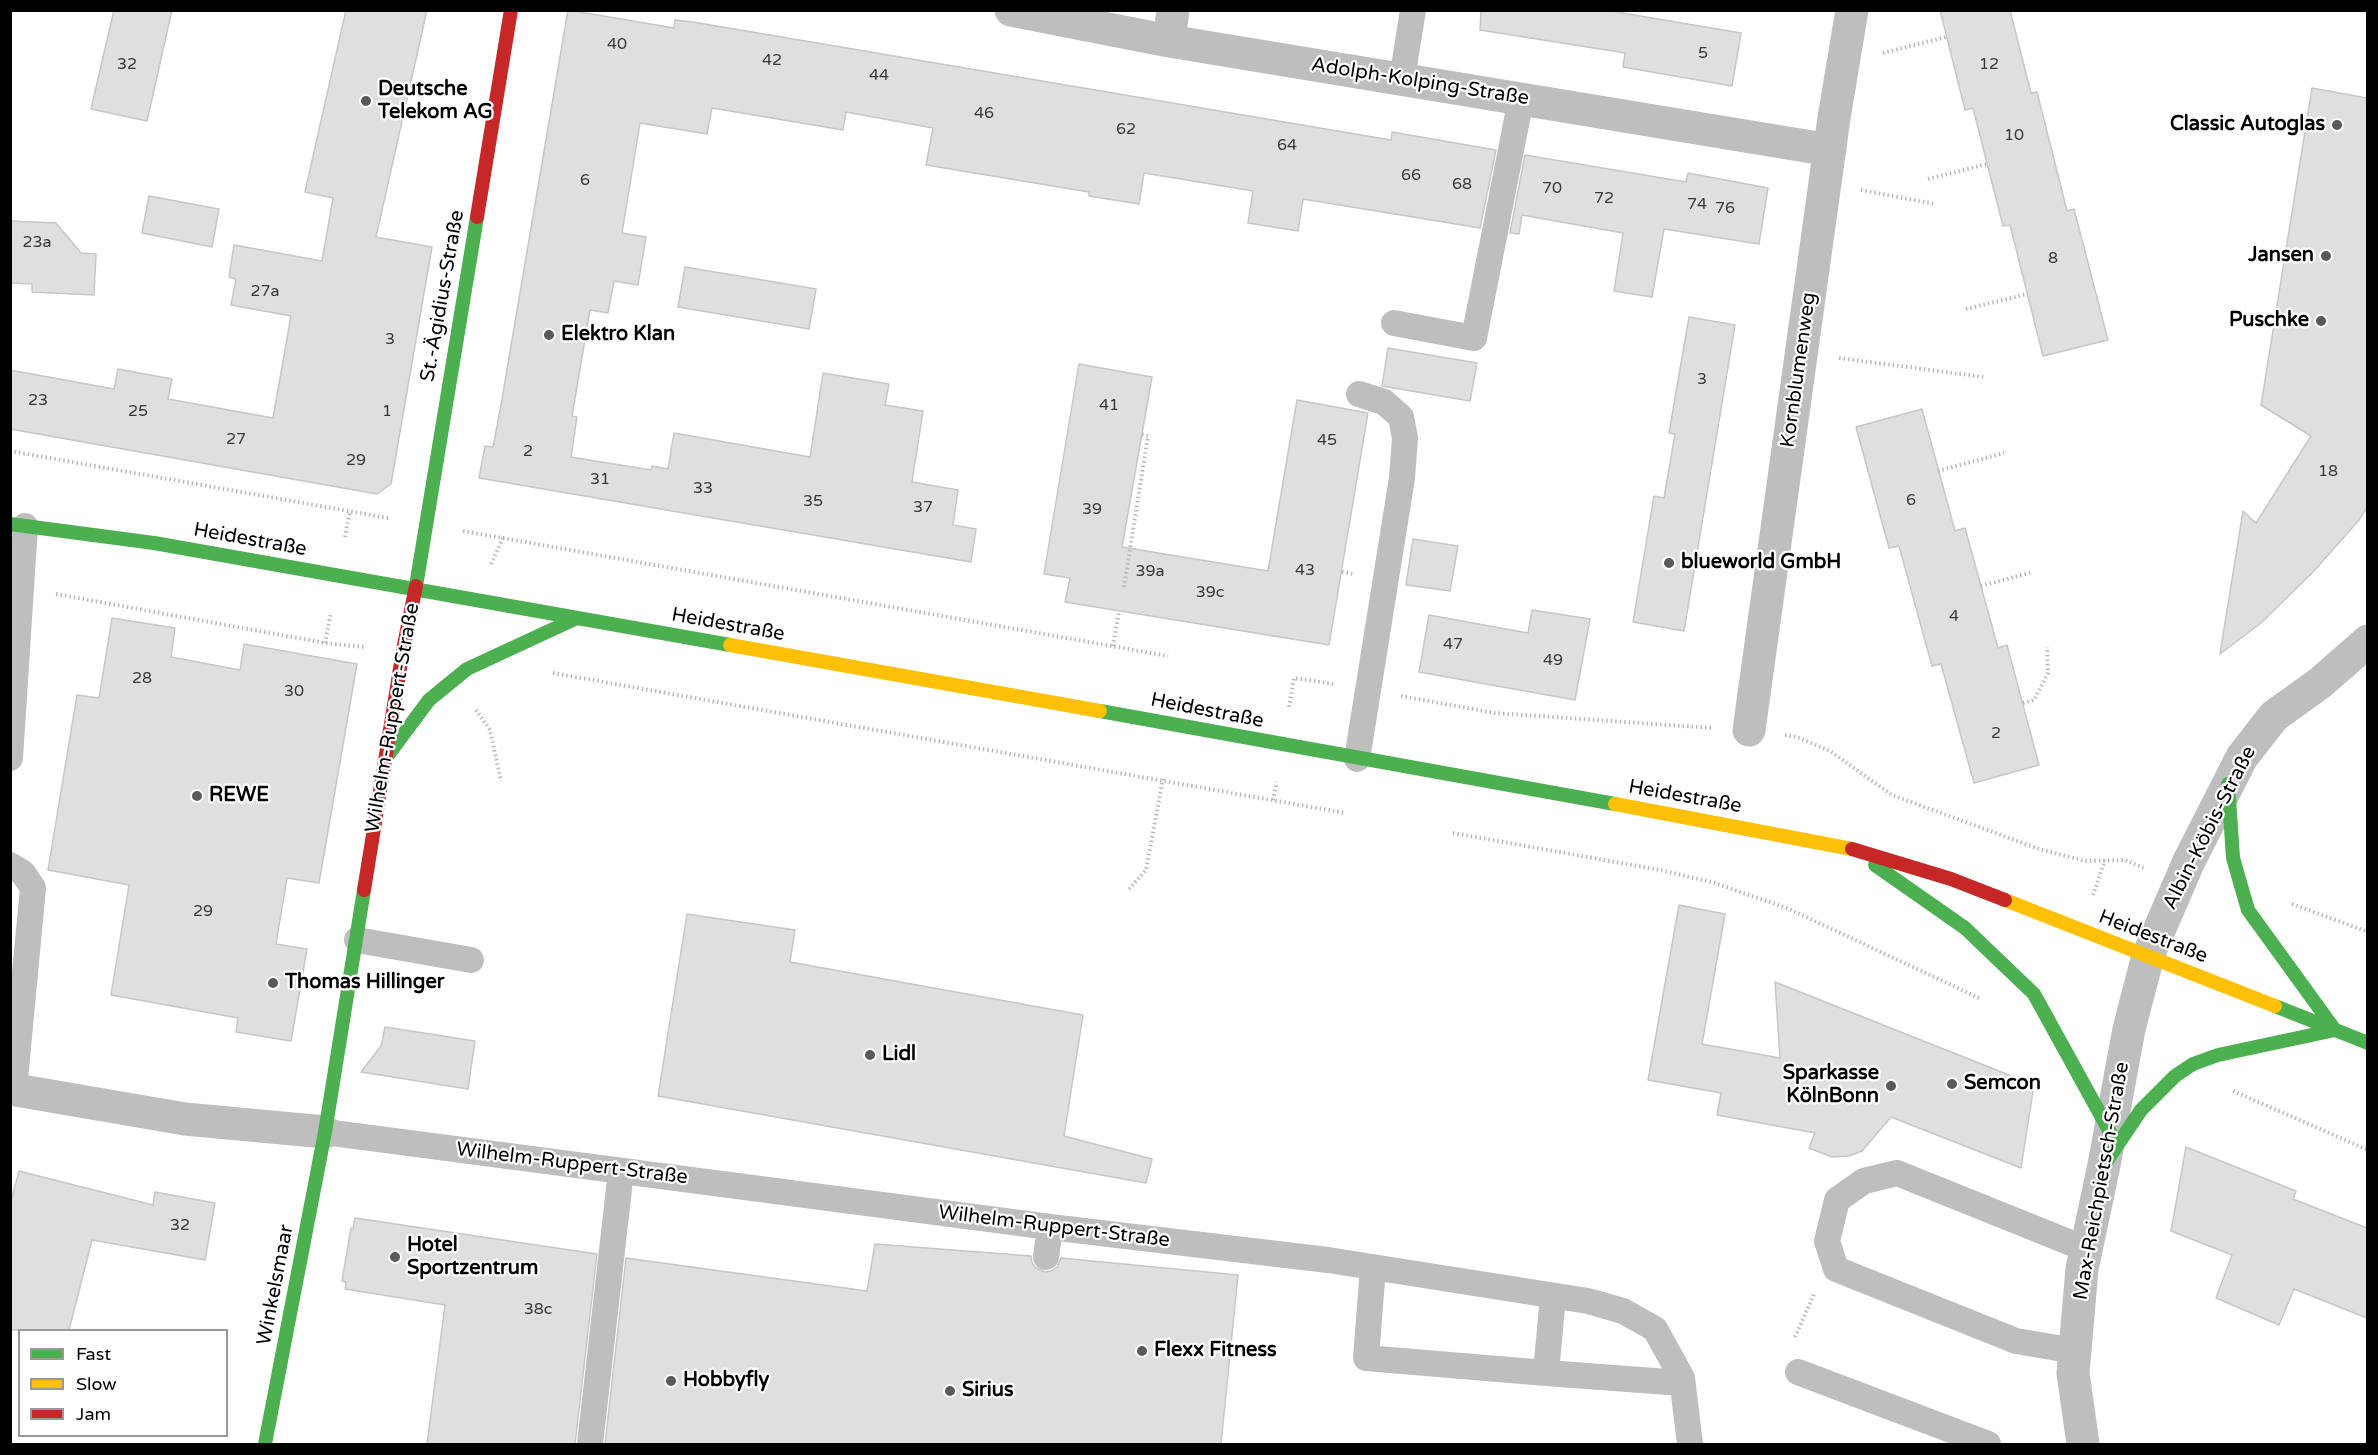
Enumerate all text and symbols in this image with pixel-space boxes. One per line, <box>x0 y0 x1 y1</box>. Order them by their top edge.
house number: 40 <box>607 35 627 55</box>
house number: 5 <box>1698 44 1708 64</box>
house number: 42 <box>762 51 782 71</box>
street label: Adolph-Kolping-Straße <box>1309 53 1531 111</box>
house number: 32 <box>117 55 137 75</box>
house number: 12 <box>1979 55 1999 75</box>
house number: 44 <box>869 66 889 86</box>
place label: Deutsche Telekom AG <box>378 78 493 125</box>
marker: Deutsche Telekom AG <box>359 94 373 108</box>
house number: 46 <box>974 104 994 124</box>
place label: Classic Autoglas <box>2170 113 2325 137</box>
marker: Classic Autoglas <box>2330 118 2344 132</box>
house number: 62 <box>1116 120 1136 140</box>
house number: 10 <box>2004 126 2024 146</box>
house number: 64 <box>1277 136 1297 156</box>
house number: 66 <box>1401 166 1421 186</box>
house number: 6 <box>580 171 590 191</box>
house number: 68 <box>1452 175 1472 195</box>
house number: 70 <box>1542 179 1562 199</box>
house number: 72 <box>1594 189 1614 209</box>
house number: 74 <box>1687 195 1707 215</box>
house number: 76 <box>1715 199 1735 219</box>
street label: St.-Ägidius-Straße <box>416 208 470 384</box>
house number: 23a <box>22 233 52 253</box>
place label: Jansen <box>2248 244 2314 268</box>
house number: 8 <box>2048 249 2058 269</box>
marker: Jansen <box>2319 249 2333 263</box>
house number: 27a <box>250 282 280 302</box>
street label: Kornblumenweg <box>1776 291 1822 449</box>
place label: Puschke <box>2229 309 2309 333</box>
marker: Puschke <box>2314 314 2328 328</box>
place label: Elektro Klan <box>561 323 675 347</box>
marker: Elektro Klan <box>542 328 556 342</box>
house number: 3 <box>385 330 395 350</box>
house number: 3 <box>1697 370 1707 390</box>
house number: 23 <box>28 391 48 411</box>
house number: 41 <box>1099 396 1119 416</box>
house number: 25 <box>128 402 148 422</box>
house number: 1 <box>382 402 392 422</box>
house number: 27 <box>226 430 246 450</box>
house number: 45 <box>1317 431 1337 451</box>
house number: 2 <box>523 442 533 462</box>
house number: 29 <box>346 451 366 471</box>
house number: 18 <box>2318 462 2338 482</box>
house number: 31 <box>590 470 610 490</box>
house number: 33 <box>693 479 713 499</box>
house number: 6 <box>1906 491 1916 511</box>
house number: 35 <box>803 492 823 512</box>
house number: 37 <box>913 498 933 518</box>
house number: 39 <box>1082 500 1102 520</box>
street label: Heidestraße <box>191 518 309 562</box>
place label: blueworld GmbH <box>1681 551 1841 575</box>
marker: blueworld GmbH <box>1662 556 1676 570</box>
house number: 43 <box>1295 561 1315 581</box>
house number: 39a <box>1135 562 1165 582</box>
house number: 39c <box>1196 583 1224 603</box>
street label: Wilhelm-Ruppert-Straße <box>361 601 425 835</box>
street label: Heidestraße <box>669 603 787 647</box>
house number: 4 <box>1949 607 1959 627</box>
house number: 47 <box>1443 635 1463 655</box>
house number: 49 <box>1543 651 1563 671</box>
house number: 28 <box>132 669 152 689</box>
house number: 30 <box>284 682 304 702</box>
street label: Heidestraße <box>1148 688 1266 734</box>
house number: 2 <box>1991 724 2001 744</box>
street label: Albin-Köbis-Straße <box>2158 742 2262 914</box>
street label: Heidestraße <box>1626 775 1744 819</box>
place label: REWE <box>209 784 269 808</box>
marker: REWE <box>190 789 204 803</box>
house number: 29 <box>193 902 213 922</box>
street label: Heidestraße <box>2095 905 2211 969</box>
place label: Thomas Hillinger <box>285 971 444 995</box>
marker: Thomas Hillinger <box>266 976 280 990</box>
place label: Lidl <box>882 1043 916 1067</box>
marker: Lidl <box>863 1048 877 1062</box>
street label: Max-Reichpietsch-Straße <box>2069 1060 2135 1302</box>
place label: Sparkasse KölnBonn <box>1783 1062 1879 1109</box>
place label: Semcon <box>1964 1072 2041 1096</box>
marker: Semcon <box>1945 1077 1959 1091</box>
marker: Sparkasse KölnBonn <box>1884 1079 1898 1093</box>
street label: Wilhelm-Ruppert-Straße <box>455 1138 689 1190</box>
street label: Wilhelm-Ruppert-Straße <box>937 1201 1171 1253</box>
house number: 32 <box>170 1216 190 1236</box>
street label: Winkelsmaar <box>253 1223 299 1347</box>
place label: Hotel Sportzentrum <box>407 1234 538 1281</box>
marker: Hotel Sportzentrum <box>388 1250 402 1264</box>
house number: 38c <box>524 1300 552 1320</box>
legend <box>18 1329 228 1437</box>
place label: Flexx Fitness <box>1154 1339 1277 1363</box>
text: Fast <box>76 1343 111 1365</box>
marker: Flexx Fitness <box>1135 1344 1149 1358</box>
place label: Hobbyfly <box>683 1369 769 1393</box>
text: Slow <box>76 1373 117 1395</box>
marker: Hobbyfly <box>664 1374 678 1388</box>
place label: Sirius <box>962 1379 1014 1403</box>
marker: Sirius <box>943 1384 957 1398</box>
text: Jam <box>76 1403 111 1425</box>

